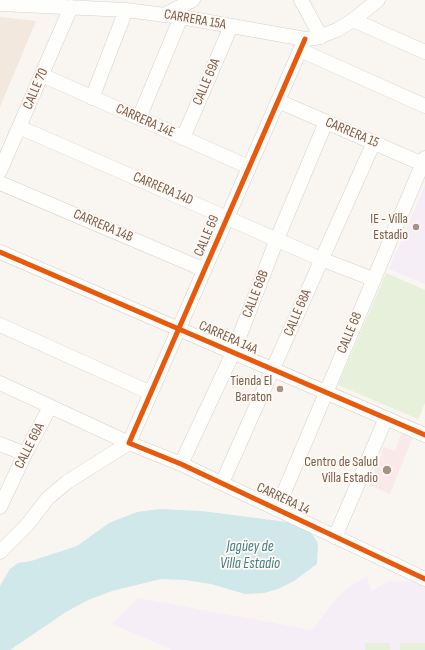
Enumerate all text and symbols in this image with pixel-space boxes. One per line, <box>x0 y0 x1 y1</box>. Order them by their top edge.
street label: CARRERA 15A <box>163 6 227 34</box>
street label: CALLE 69A <box>190 56 224 108</box>
street label: CALLE 70 <box>20 66 52 112</box>
street label: CARRERA 14E <box>113 101 177 141</box>
street label: CARRERA 15 <box>323 114 381 152</box>
street label: CARRERA 14D <box>130 169 196 209</box>
street label: CARRERA 14B <box>71 206 135 246</box>
place label: IE - Villa Estadio <box>370 211 408 244</box>
street label: CALLE 69 <box>191 213 223 259</box>
marker: IE - Villa Estadio <box>411 222 421 232</box>
street label: CALLE 68B <box>239 268 273 320</box>
street label: CALLE 68A <box>281 287 315 339</box>
street label: CALLE 68 <box>334 310 366 356</box>
street label: CARRERA 14A <box>196 318 260 358</box>
place label: Tienda El Baraton <box>230 373 272 406</box>
marker: Tienda El Baraton <box>275 384 285 394</box>
street label: CALLE 69A <box>11 420 49 472</box>
place label: Centro de Salud Villa Estadio <box>304 454 378 486</box>
marker: Centro de Salud Villa Estadio <box>381 464 393 476</box>
street label: CARRERA 14 <box>254 479 312 519</box>
water label: Jagüey de Villa Estadio <box>220 538 280 573</box>

